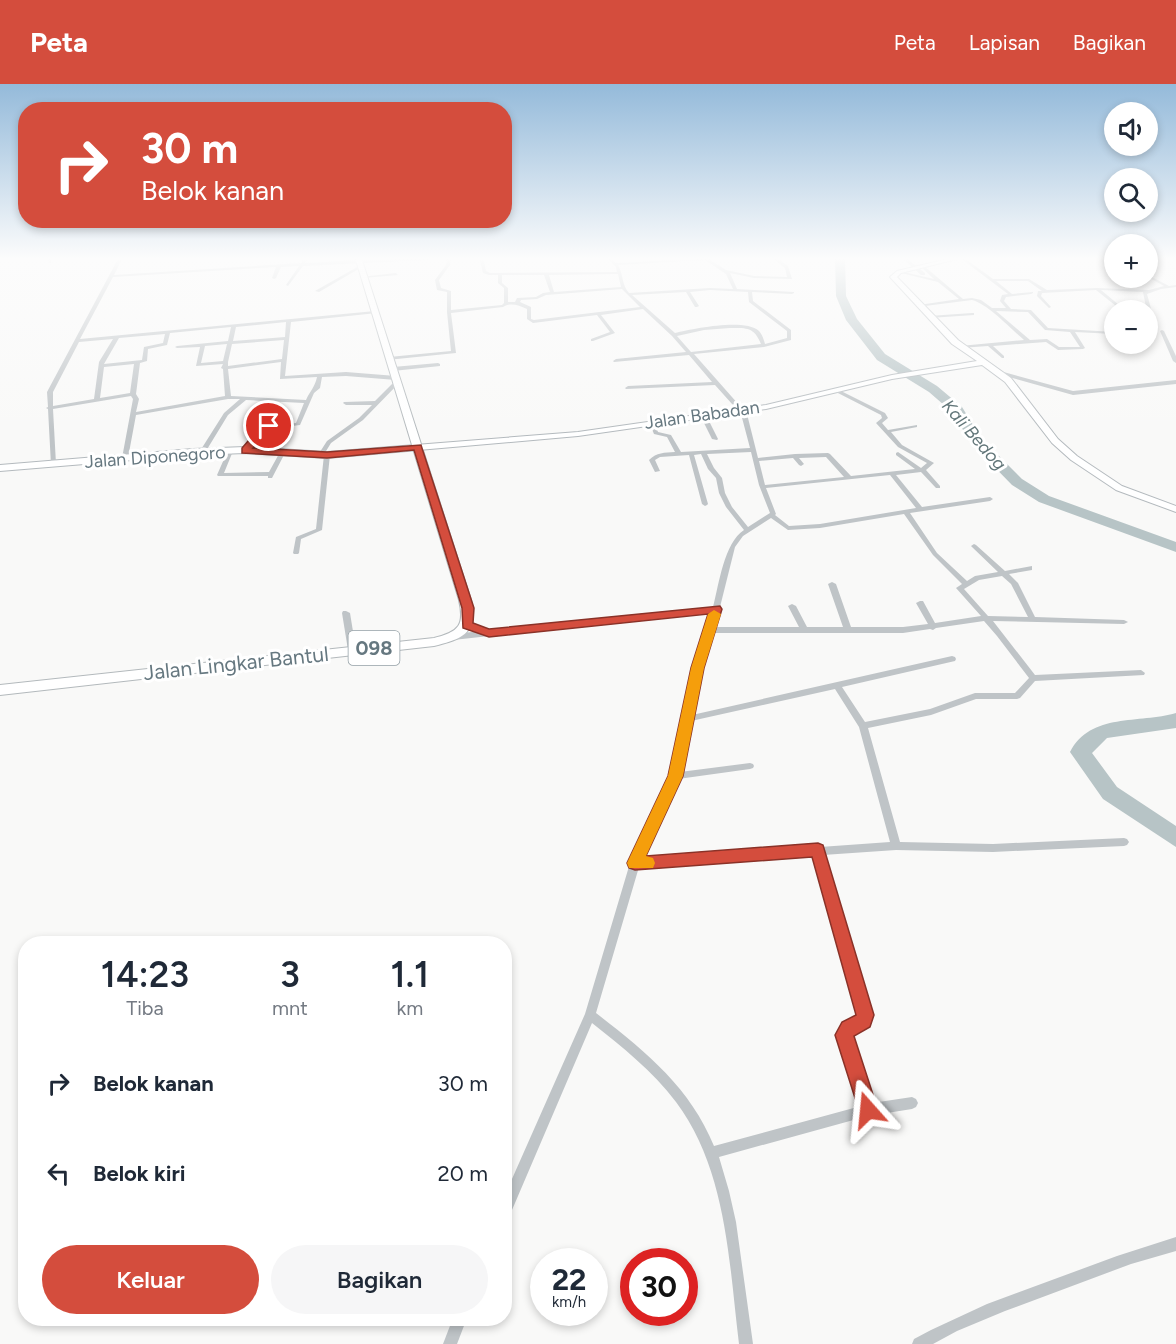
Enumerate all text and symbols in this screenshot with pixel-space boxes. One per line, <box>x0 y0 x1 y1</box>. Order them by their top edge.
text: Peta <box>30 25 88 59</box>
text: Peta <box>894 30 936 55</box>
text: Lapisan <box>969 30 1040 55</box>
text: Bagikan <box>1073 30 1146 55</box>
map controls <box>1104 102 1158 354</box>
button: sound <box>1104 102 1158 156</box>
text: 30 m <box>141 123 238 174</box>
icon: right <box>42 126 120 204</box>
button: search <box>1104 168 1158 222</box>
text: Belok kanan <box>141 174 284 207</box>
button: + <box>1104 234 1158 288</box>
button: − <box>1104 300 1158 354</box>
water label: Kali Bedog <box>937 395 1011 475</box>
street label: Jalan Babadan <box>643 396 761 434</box>
pin <box>243 400 294 451</box>
icon: arrive <box>252 409 285 442</box>
street label: Jalan Diponegoro <box>84 441 226 473</box>
road number: 098 <box>348 631 400 665</box>
street label: Jalan Lingkar Bantul <box>142 641 330 685</box>
text: 14:23 <box>101 953 189 996</box>
text: 3 <box>280 953 300 996</box>
text: 1.1 <box>391 953 429 996</box>
text: Tiba <box>126 996 164 1020</box>
text: mnt <box>272 996 308 1020</box>
text: km <box>396 996 423 1020</box>
icon: right <box>42 1067 75 1100</box>
text: Belok kanan <box>93 1070 214 1097</box>
text: 30 m <box>438 1070 488 1097</box>
position arrow <box>836 1078 900 1142</box>
icon: left <box>42 1157 75 1190</box>
text: Belok kiri <box>93 1160 186 1187</box>
text: 20 m <box>437 1160 488 1187</box>
button: Keluar <box>42 1245 259 1314</box>
button: Bagikan <box>271 1245 488 1314</box>
speed limit sign: 30 <box>620 1248 698 1326</box>
text: 22 <box>552 1261 586 1298</box>
text: km/h <box>552 1293 586 1311</box>

